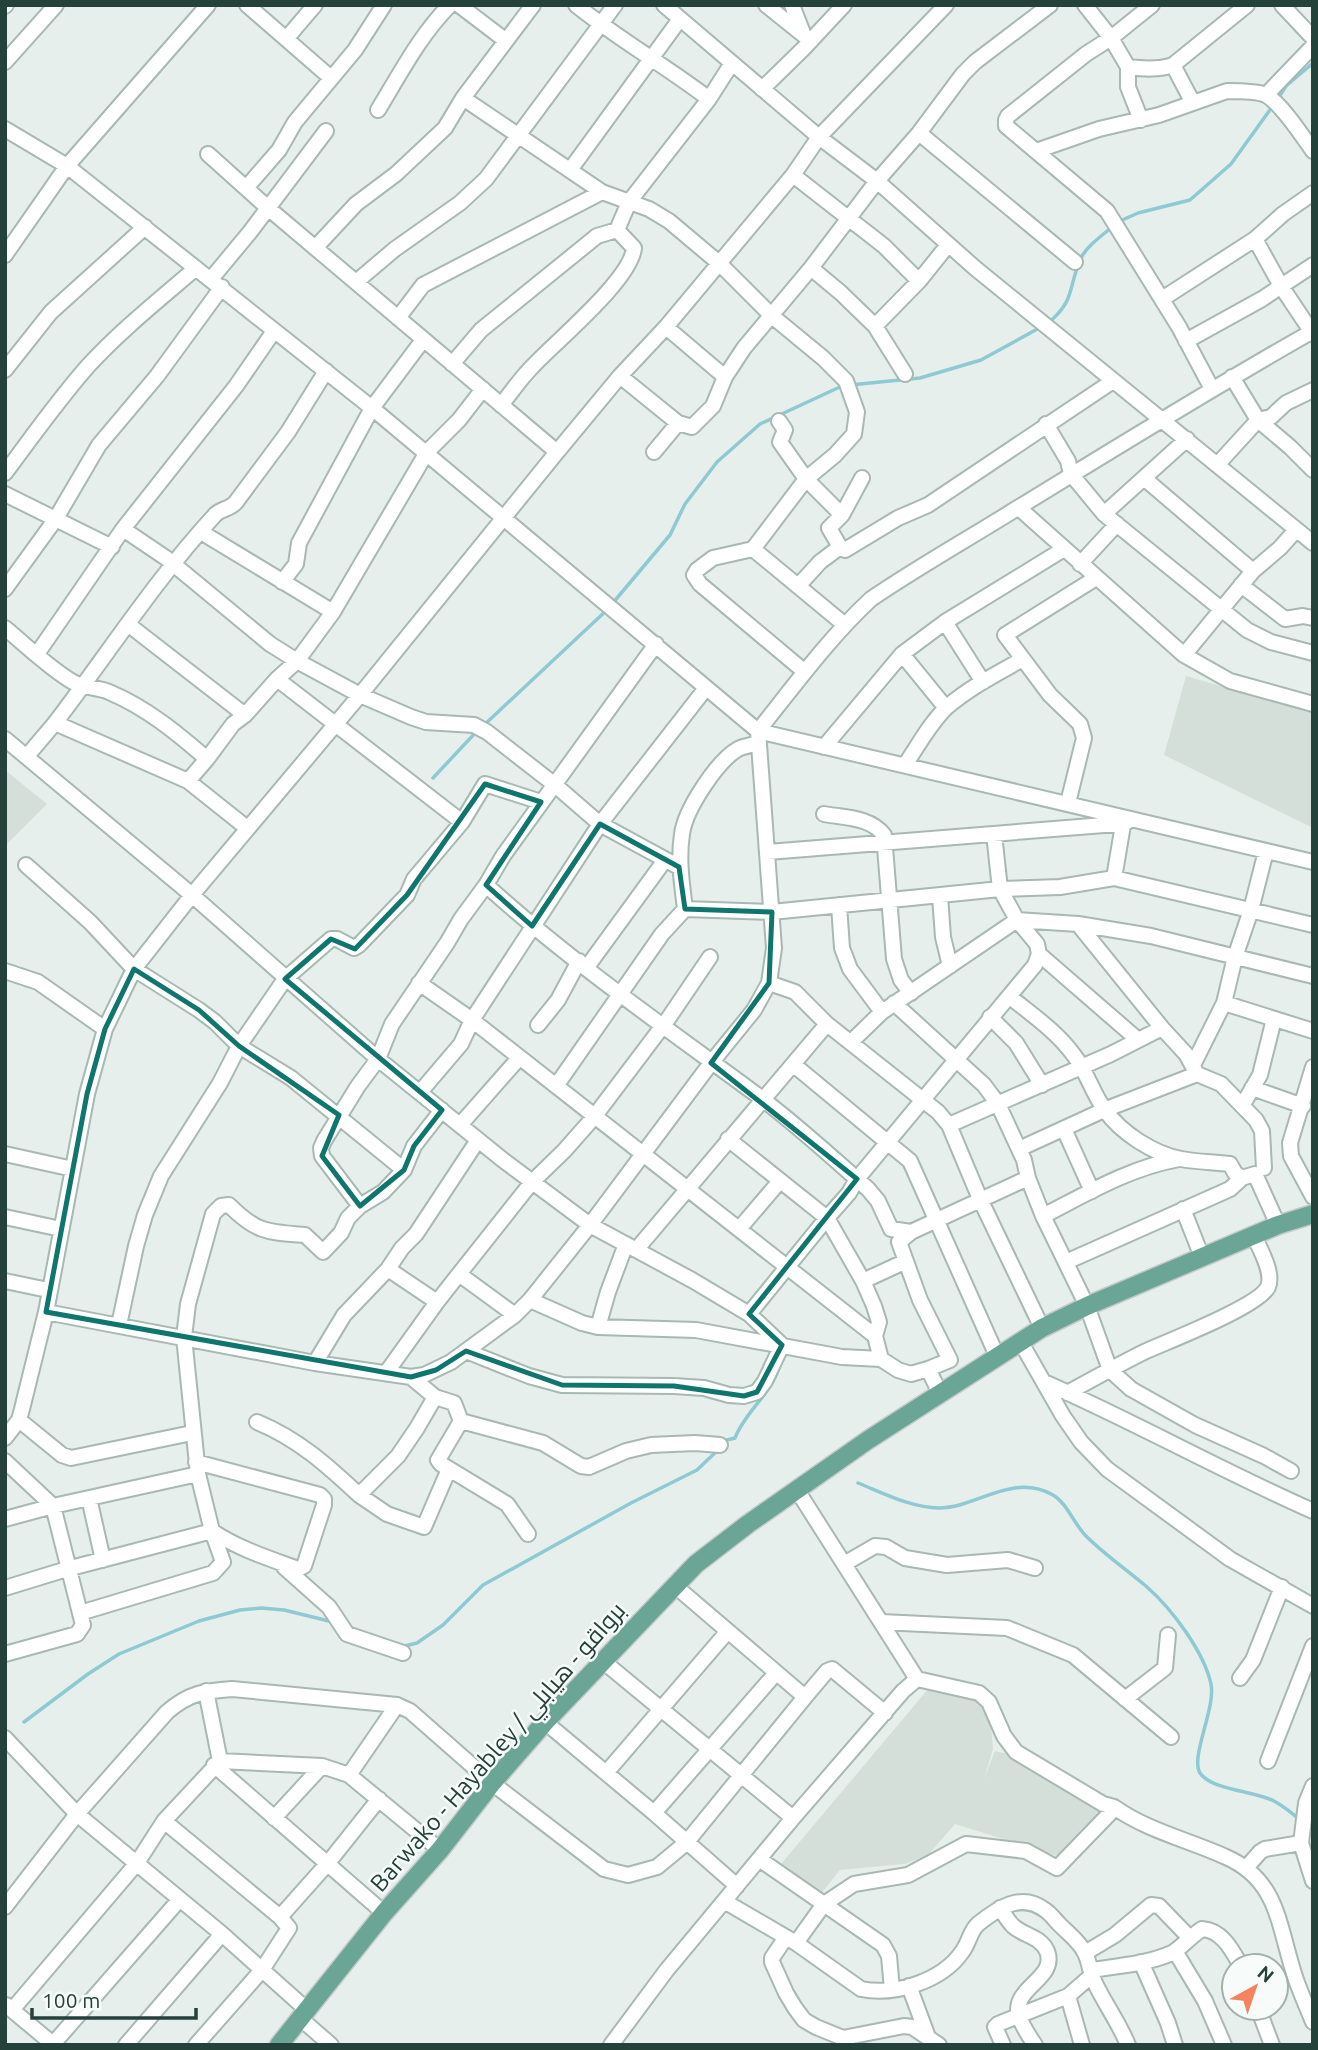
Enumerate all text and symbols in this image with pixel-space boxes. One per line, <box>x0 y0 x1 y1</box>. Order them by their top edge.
street label: Barwako - Hayabley / برواقو - هيابلي <box>365 1597 635 1901</box>
north arrow <box>1220 1952 1290 2022</box>
text: N <box>1253 1961 1278 1987</box>
scale bar <box>32 1976 196 2020</box>
text: 100 m <box>42 1988 100 2012</box>

